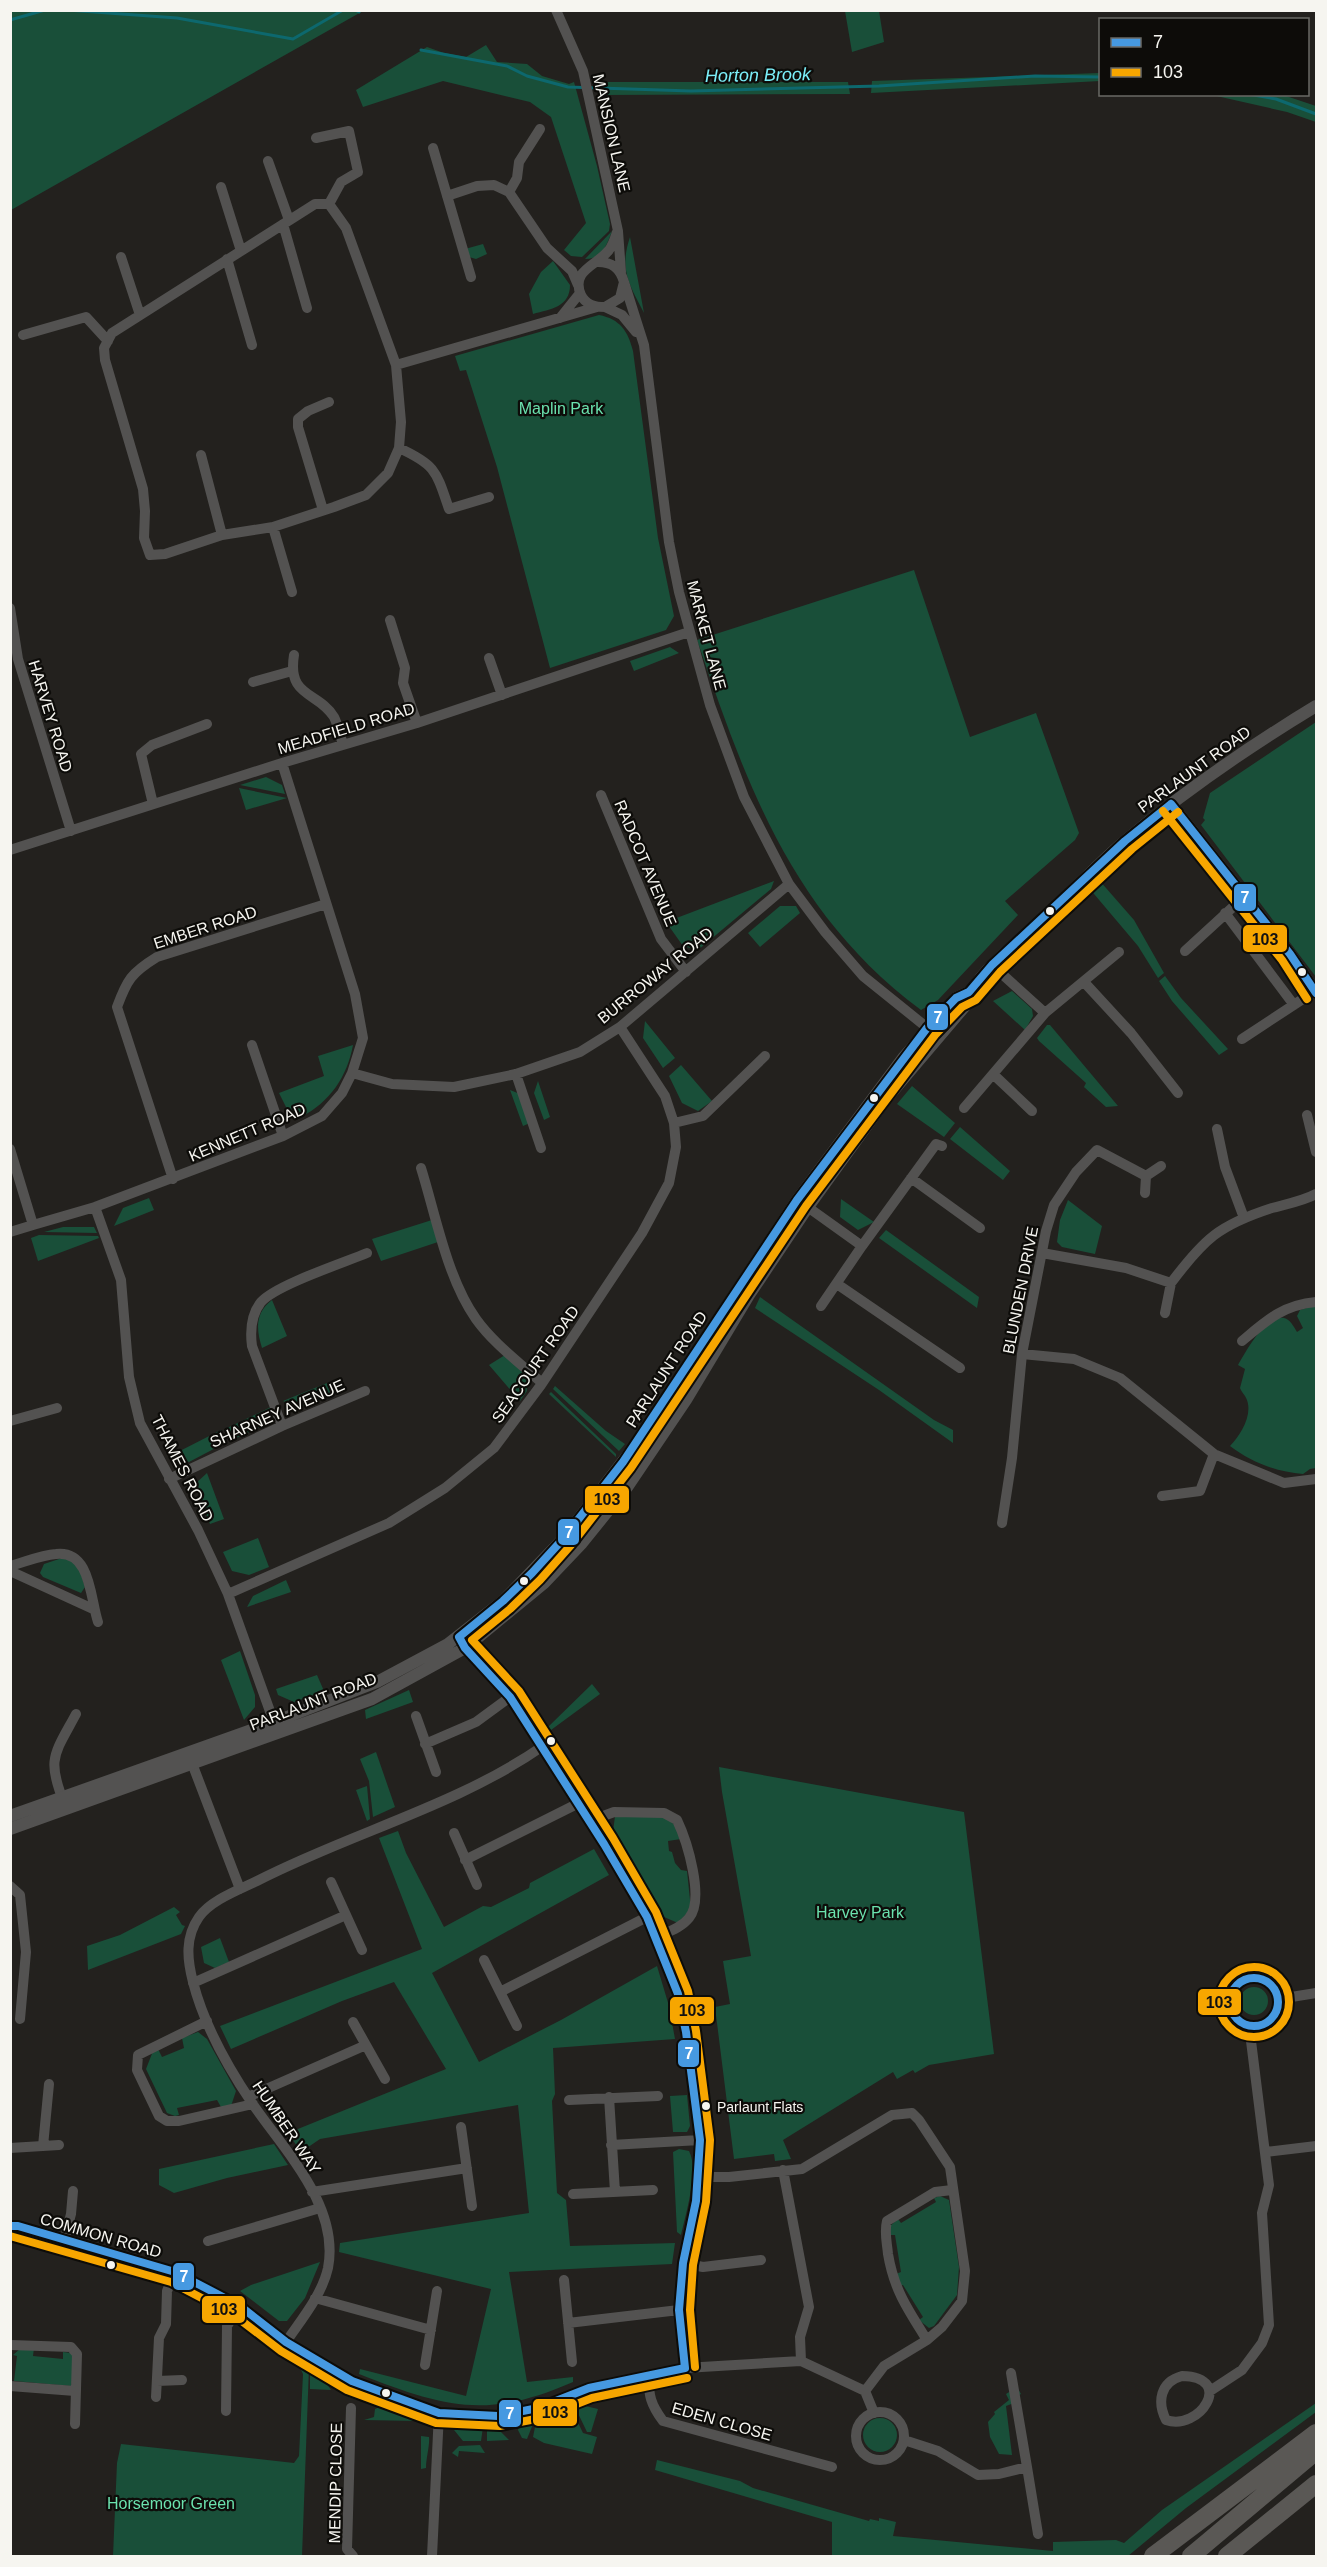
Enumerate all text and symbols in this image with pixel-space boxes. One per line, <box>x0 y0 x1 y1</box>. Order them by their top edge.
legend <box>1099 18 1309 96</box>
text: 7 <box>1153 32 1163 52</box>
text: 103 <box>1153 62 1183 82</box>
water label: Horton Brook <box>705 64 812 86</box>
street label: MANSION LANE <box>590 72 633 194</box>
park label: Maplin Park <box>519 400 604 417</box>
street label: MARKET LANE <box>684 579 729 692</box>
street label: HARVEY ROAD <box>25 658 76 774</box>
street label: MEADFIELD ROAD <box>276 700 417 757</box>
street label: PARLAUNT ROAD <box>1135 723 1254 816</box>
street label: RADCOT AVENUE <box>611 798 680 929</box>
line badge: 7 <box>1233 883 1257 912</box>
text: 7 <box>1241 889 1250 906</box>
street label: EMBER ROAD <box>151 903 259 952</box>
unlabelled marker <box>1044 905 1056 917</box>
street label: BURROWAY ROAD <box>594 924 716 1027</box>
line badge: 103 <box>1242 924 1288 953</box>
text: 103 <box>1252 931 1278 948</box>
unlabelled marker <box>1296 966 1308 978</box>
line badge: 7 <box>926 1003 949 1031</box>
text: 7 <box>934 1009 943 1026</box>
unlabelled marker <box>868 1092 880 1104</box>
street label: KENNETT ROAD <box>186 1100 308 1165</box>
street label: BLUNDEN DRIVE <box>1000 1225 1041 1355</box>
street label: SEACOURT ROAD <box>489 1302 582 1426</box>
street label: PARLAUNT ROAD <box>623 1308 710 1430</box>
street label: SHARNEY AVENUE <box>207 1376 347 1451</box>
street label: THAMES ROAD <box>148 1412 217 1524</box>
line badge: 103 <box>584 1485 630 1514</box>
text: 103 <box>594 1491 620 1508</box>
line badge: 7 <box>557 1518 580 1546</box>
text: 7 <box>565 1524 574 1541</box>
unlabelled marker <box>518 1575 530 1587</box>
street label: PARLAUNT ROAD <box>247 1669 379 1734</box>
unlabelled marker <box>545 1735 557 1747</box>
park label: Harvey Park <box>816 1904 905 1921</box>
line badge: 103 <box>1197 1988 1242 2016</box>
text: 103 <box>1206 1994 1232 2011</box>
line badge: 103 <box>669 1996 715 2025</box>
text: 103 <box>679 2002 705 2019</box>
line badge: 7 <box>677 2039 700 2068</box>
text: 7 <box>685 2045 694 2062</box>
street label: HUMBER WAY <box>249 2078 324 2177</box>
place label: Parlaunt Flats <box>717 2099 803 2115</box>
marker: Parlaunt Flats <box>700 2100 712 2112</box>
street label: COMMON ROAD <box>38 2210 163 2261</box>
unlabelled marker <box>105 2259 117 2271</box>
line badge: 7 <box>172 2262 195 2291</box>
text: 7 <box>180 2268 189 2285</box>
line badge: 103 <box>201 2295 246 2324</box>
text: 103 <box>211 2301 237 2318</box>
unlabelled marker <box>380 2387 392 2399</box>
line badge: 103 <box>532 2398 578 2427</box>
line badge: 7 <box>498 2399 522 2428</box>
street label: EDEN CLOSE <box>670 2399 774 2444</box>
text: 103 <box>542 2404 568 2421</box>
text: 7 <box>506 2405 515 2422</box>
street label: MENDIP CLOSE <box>326 2423 345 2543</box>
park label: Horsemoor Green <box>107 2495 235 2512</box>

